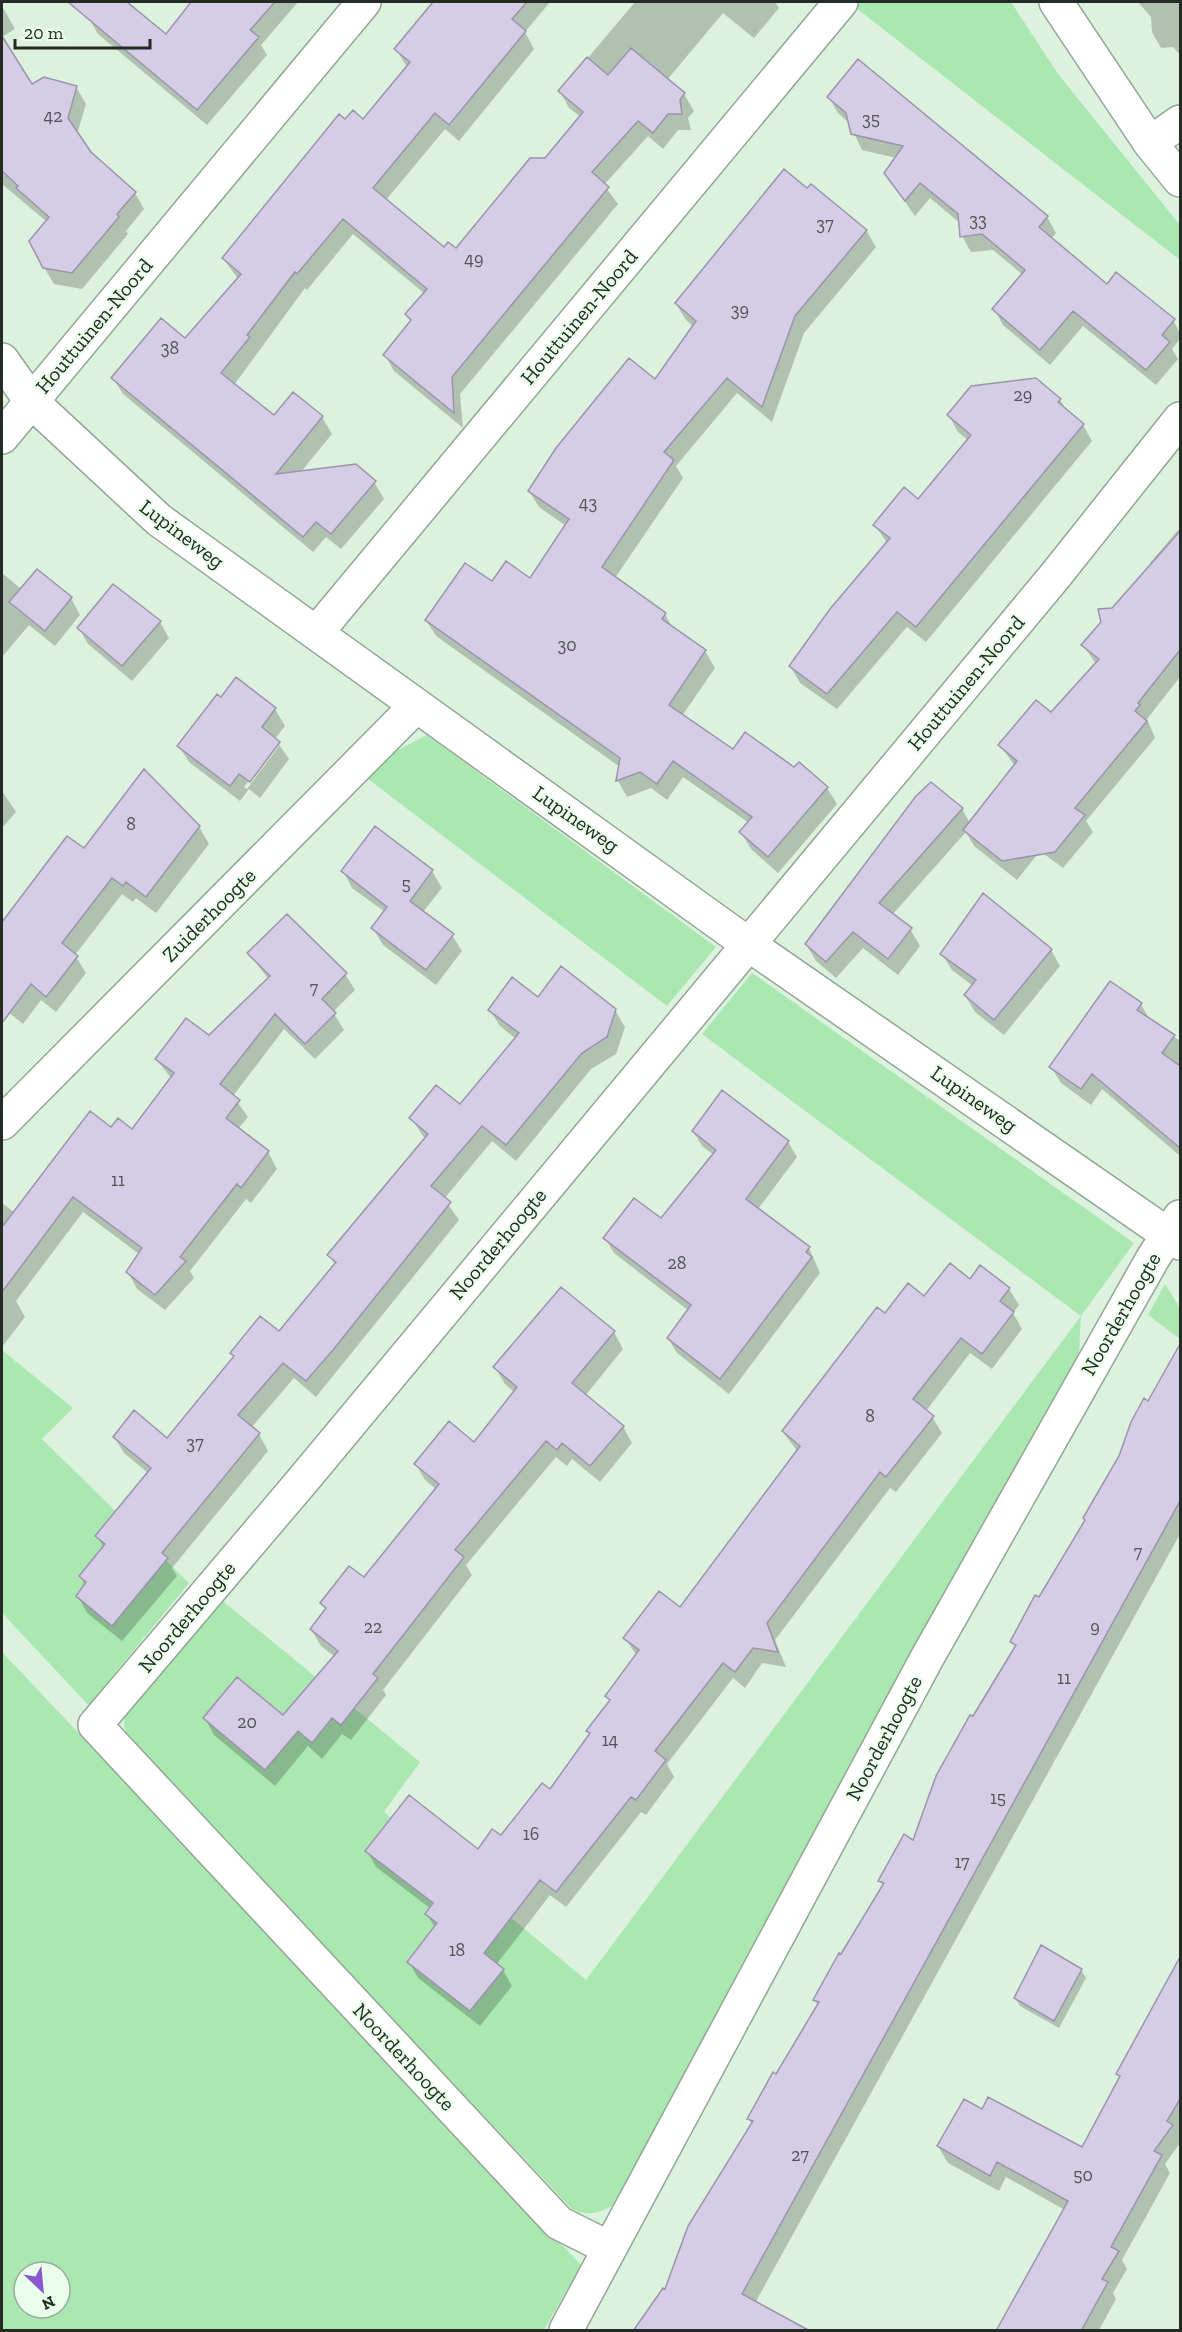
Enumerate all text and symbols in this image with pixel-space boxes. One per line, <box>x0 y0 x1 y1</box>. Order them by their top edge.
scale bar <box>15 12 150 50</box>
text: 20 m <box>24 22 64 44</box>
house number: 42 <box>44 105 62 127</box>
house number: 35 <box>862 108 880 130</box>
house number: 33 <box>969 209 987 231</box>
house number: 37 <box>816 213 834 235</box>
street label: Houttuinen-Noord <box>515 244 643 389</box>
house number: 49 <box>464 248 484 270</box>
street label: Houttuinen-Noord <box>30 253 158 398</box>
house number: 39 <box>731 299 749 321</box>
house number: 38 <box>161 337 179 359</box>
house number: 29 <box>1014 384 1032 406</box>
house number: 43 <box>579 492 597 514</box>
street label: Lupineweg <box>135 494 230 574</box>
street label: Houttuinen-Noord <box>902 610 1030 755</box>
house number: 30 <box>557 634 577 656</box>
street label: Lupineweg <box>528 780 625 858</box>
house number: 8 <box>126 813 136 835</box>
street label: Zuiderhoogte <box>157 863 261 967</box>
house number: 5 <box>401 873 411 895</box>
house number: 7 <box>310 977 319 999</box>
street label: Lupineweg <box>926 1060 1023 1138</box>
house number: 11 <box>111 1169 125 1191</box>
street label: Noorderhoogte <box>444 1183 552 1305</box>
street label: Noorderhoogte <box>1075 1248 1166 1380</box>
house number: 28 <box>668 1252 686 1274</box>
house number: 8 <box>865 1405 875 1427</box>
house number: 37 <box>186 1432 204 1454</box>
house number: 7 <box>1134 1541 1143 1563</box>
street label: Noorderhoogte <box>133 1556 241 1678</box>
house number: 22 <box>364 1616 382 1638</box>
house number: 9 <box>1090 1616 1100 1638</box>
house number: 11 <box>1057 1667 1071 1689</box>
street label: Noorderhoogte <box>840 1671 927 1805</box>
house number: 20 <box>237 1711 257 1733</box>
house number: 14 <box>602 1729 619 1751</box>
house number: 15 <box>990 1787 1006 1809</box>
house number: 16 <box>523 1823 539 1845</box>
house number: 17 <box>954 1851 970 1873</box>
house number: 18 <box>449 1939 465 1961</box>
street label: Noorderhoogte <box>348 1998 461 2116</box>
house number: 27 <box>791 2144 809 2166</box>
house number: 50 <box>1073 2164 1093 2186</box>
north arrow <box>12 2260 72 2320</box>
text: N <box>39 2292 58 2314</box>

